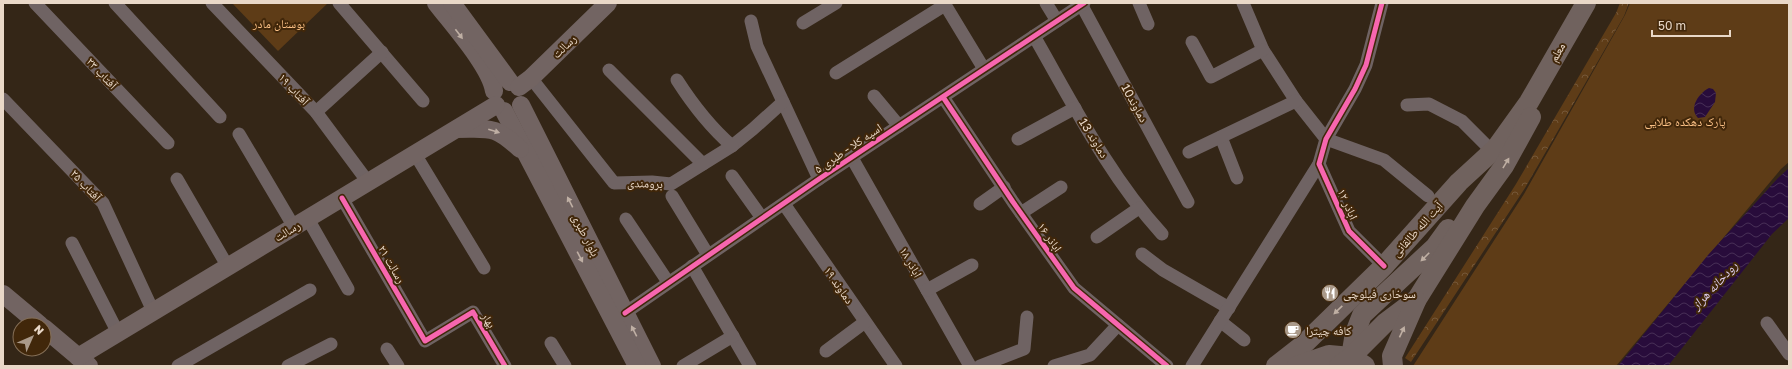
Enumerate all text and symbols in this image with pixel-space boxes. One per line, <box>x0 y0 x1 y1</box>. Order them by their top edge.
scale bar <box>1652 12 1730 38</box>
park label: بوستان مادر <box>252 16 305 31</box>
text: 50 m <box>1658 18 1686 33</box>
one-way arrow <box>455 29 463 39</box>
street label: رسالت <box>549 31 580 61</box>
street label: معلم <box>1546 40 1569 65</box>
street label: آفتاب ۲۳ <box>83 54 121 93</box>
street label: آفتاب ۱۹ <box>275 70 313 109</box>
street label: دماوند10 <box>1118 81 1152 125</box>
park label: پارک دهکده طلایی <box>1644 114 1726 129</box>
street label: دماوند 13 <box>1076 115 1112 161</box>
street label: اسپه کلا - طبری ۵ <box>811 120 885 176</box>
one-way arrow <box>489 128 501 134</box>
one-way arrow <box>1502 157 1509 169</box>
street label: آفتاب ۲۵ <box>67 166 105 205</box>
street label: برومندی <box>627 175 663 191</box>
street label: اباذر ۱۲ <box>1334 186 1362 222</box>
one-way arrow <box>567 197 573 208</box>
street label: آیت الله طالقانی <box>1388 198 1447 260</box>
street label: بلوار طبری <box>569 211 603 259</box>
street label: رسالت <box>271 217 303 245</box>
street label: اباذر ۱۶ <box>1034 219 1066 255</box>
street label: رسالت ۲۱ <box>375 242 409 286</box>
street label: اباذر ۱۸ <box>896 244 926 280</box>
one-way arrow <box>577 252 583 263</box>
one-way arrow <box>1420 252 1430 262</box>
water label: رودخانه هراز <box>1687 257 1741 313</box>
street label: دماوند ۱۹ <box>821 264 857 306</box>
restaurant icon: سوخاری فیلوچی <box>1320 283 1340 303</box>
place label: سوخاری فیلوچی <box>1343 286 1416 301</box>
one-way arrow <box>1333 305 1343 315</box>
street label: بهار <box>478 309 499 331</box>
north arrow <box>12 317 52 357</box>
cafe icon: کافه چیترا <box>1283 320 1303 340</box>
text: N <box>32 322 47 337</box>
place label: کافه چیترا <box>1306 323 1351 338</box>
one-way arrow <box>631 325 637 337</box>
one-way arrow <box>1399 326 1405 338</box>

